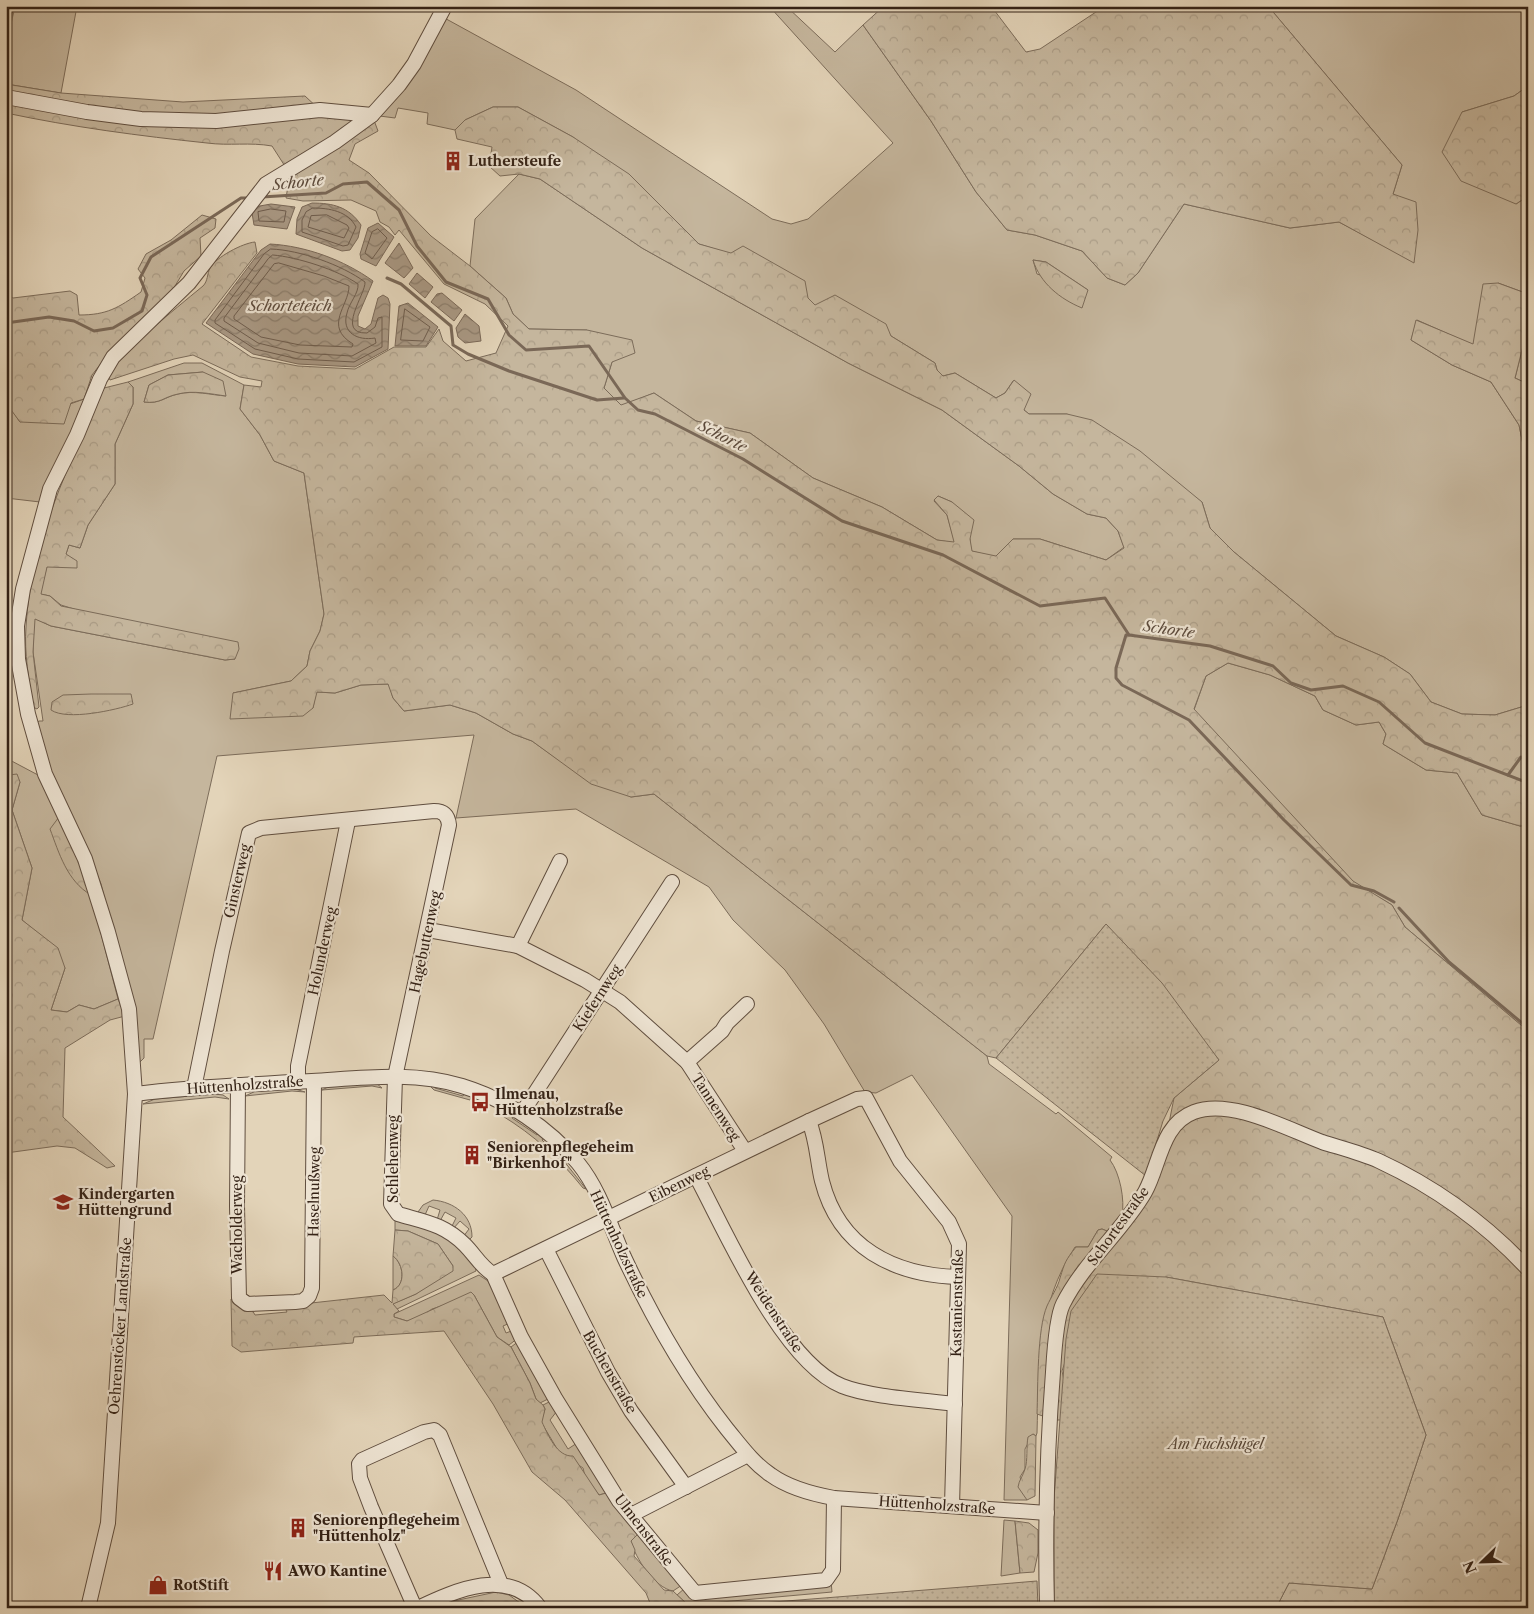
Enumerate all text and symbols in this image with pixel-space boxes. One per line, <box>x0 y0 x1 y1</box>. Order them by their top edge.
building icon: Luthersteufe <box>442 150 464 172</box>
place label: Luthersteufe <box>468 152 561 170</box>
water label: Schorte <box>270 170 325 194</box>
water label: Schorteteich <box>247 296 332 315</box>
water label: Schorte <box>695 415 751 456</box>
water label: Schorte <box>1141 616 1197 642</box>
street label: Ginsterweg <box>220 842 254 920</box>
street label: Hagebuttenweg <box>405 889 445 995</box>
street label: Holunderweg <box>304 904 340 997</box>
street label: Kiefernweg <box>569 961 626 1035</box>
street label: Tannenweg <box>688 1070 745 1145</box>
street label: Hüttenholzstraße <box>186 1072 304 1098</box>
place label: Ilmenau, Hüttenholzstraße <box>495 1085 623 1119</box>
bus stop icon: Ilmenau, Hüttenholzstraße <box>469 1091 491 1113</box>
street label: Schlehenweg <box>384 1114 402 1203</box>
place label: Seniorenpflegeheim "Birkenhof" <box>487 1138 634 1172</box>
building icon: Seniorenpflegeheim "Birkenhof" <box>461 1144 483 1166</box>
street label: Haselnußweg <box>304 1146 324 1237</box>
street label: Eibenweg <box>646 1161 713 1206</box>
street label: Wacholderweg <box>228 1175 246 1276</box>
street label: Schortestraße <box>1083 1183 1153 1269</box>
place label: Kindergarten Hüttengrund <box>78 1185 175 1219</box>
street label: Hüttenholzstraße <box>586 1187 652 1301</box>
school or university icon: Kindergarten Hüttengrund <box>52 1191 74 1213</box>
street label: Oehrenstöcker Landstraße <box>105 1237 135 1415</box>
street label: Kastanienstraße <box>947 1249 967 1357</box>
street label: Weidenstraße <box>741 1267 807 1356</box>
street label: Buchenstraße <box>579 1327 641 1417</box>
park label: Am Fuchshügel <box>1166 1435 1265 1453</box>
street label: Ulmenstraße <box>610 1490 678 1570</box>
street label: Hüttenholzstraße <box>878 1492 996 1518</box>
place label: Seniorenpflegeheim "Hüttenholz" <box>313 1511 460 1545</box>
building icon: Seniorenpflegeheim "Hüttenholz" <box>287 1517 309 1539</box>
north arrow <box>1456 1536 1506 1586</box>
text: N <box>1459 1558 1481 1576</box>
restaurant icon: AWO Kantine <box>262 1560 284 1582</box>
place label: AWO Kantine <box>287 1562 387 1580</box>
shop icon: RotStift <box>147 1574 169 1596</box>
place label: RotStift <box>173 1576 230 1594</box>

